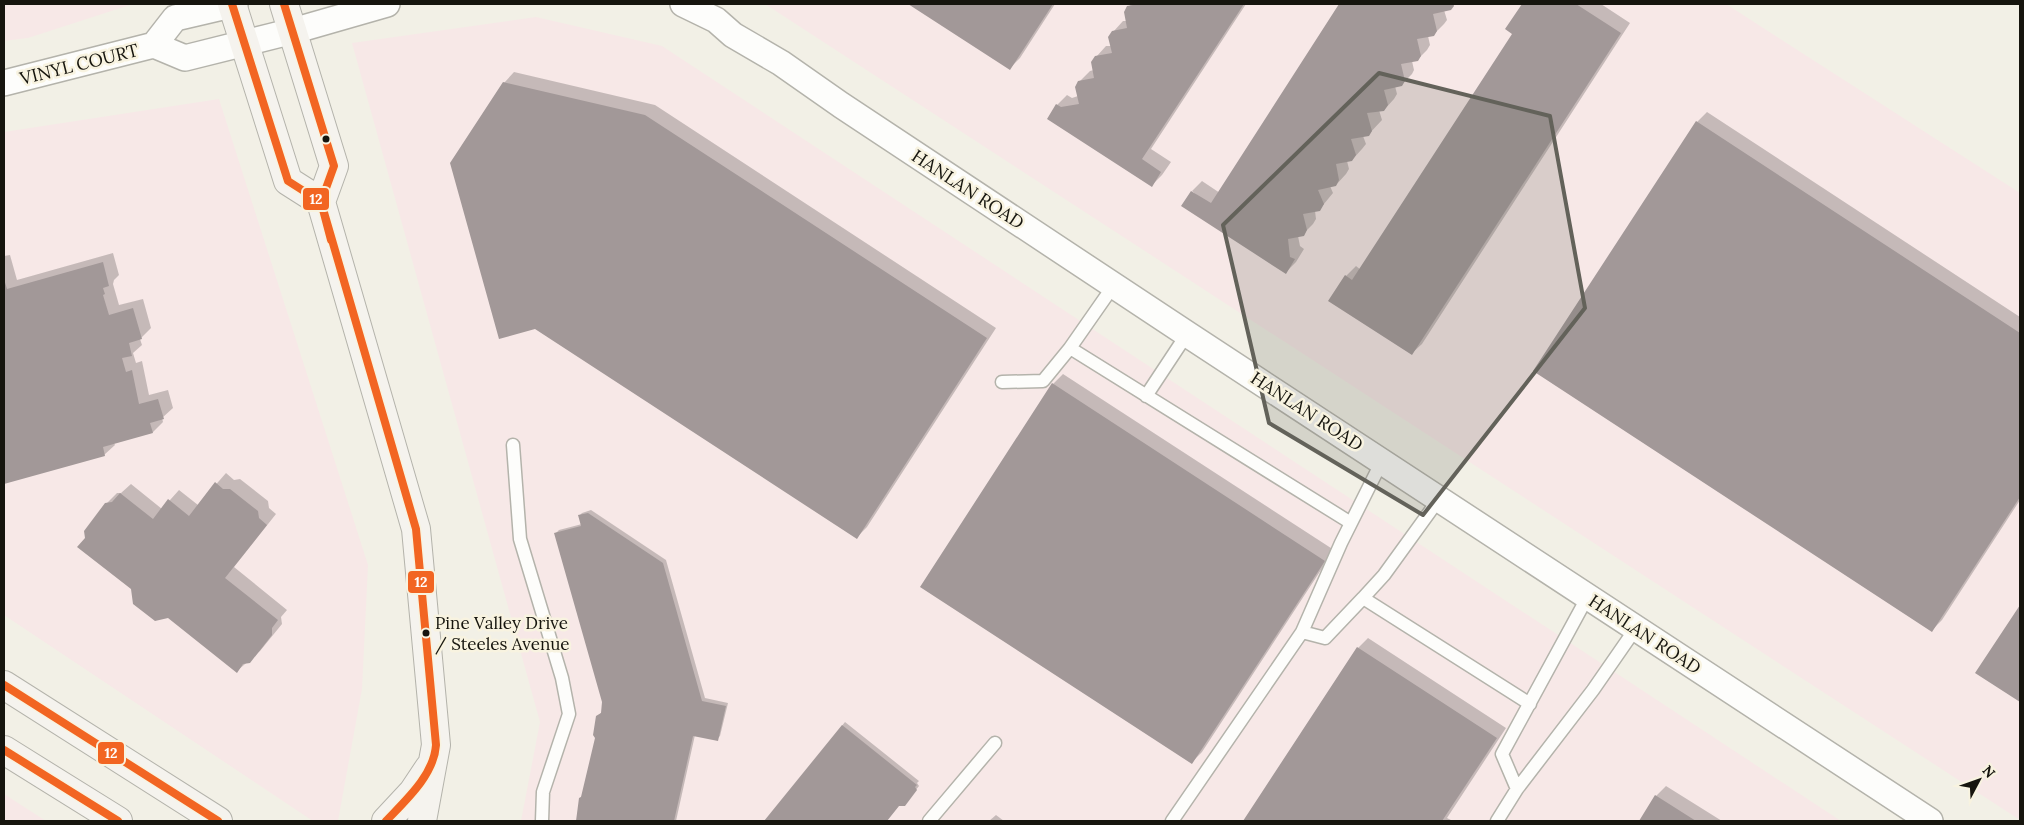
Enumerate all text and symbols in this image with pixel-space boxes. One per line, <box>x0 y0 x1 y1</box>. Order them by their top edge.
street label: VINYL COURT <box>16 38 141 90</box>
unlabelled marker <box>321 134 331 144</box>
street label: HANLAN ROAD <box>907 144 1029 234</box>
line badge: 12 <box>302 187 330 211</box>
text: 12 <box>309 190 323 208</box>
street label: HANLAN ROAD <box>1246 366 1368 456</box>
line badge: 12 <box>407 570 435 594</box>
text: 12 <box>414 573 428 591</box>
street label: HANLAN ROAD <box>1584 589 1706 679</box>
place label: Pine Valley Drive / Steeles Avenue <box>435 612 570 655</box>
marker: Pine Valley Drive / Steeles Avenue <box>421 628 431 638</box>
line badge: 12 <box>97 741 125 765</box>
text: 12 <box>104 744 118 762</box>
north arrow <box>1954 755 2004 805</box>
text: N <box>1978 761 1999 782</box>

